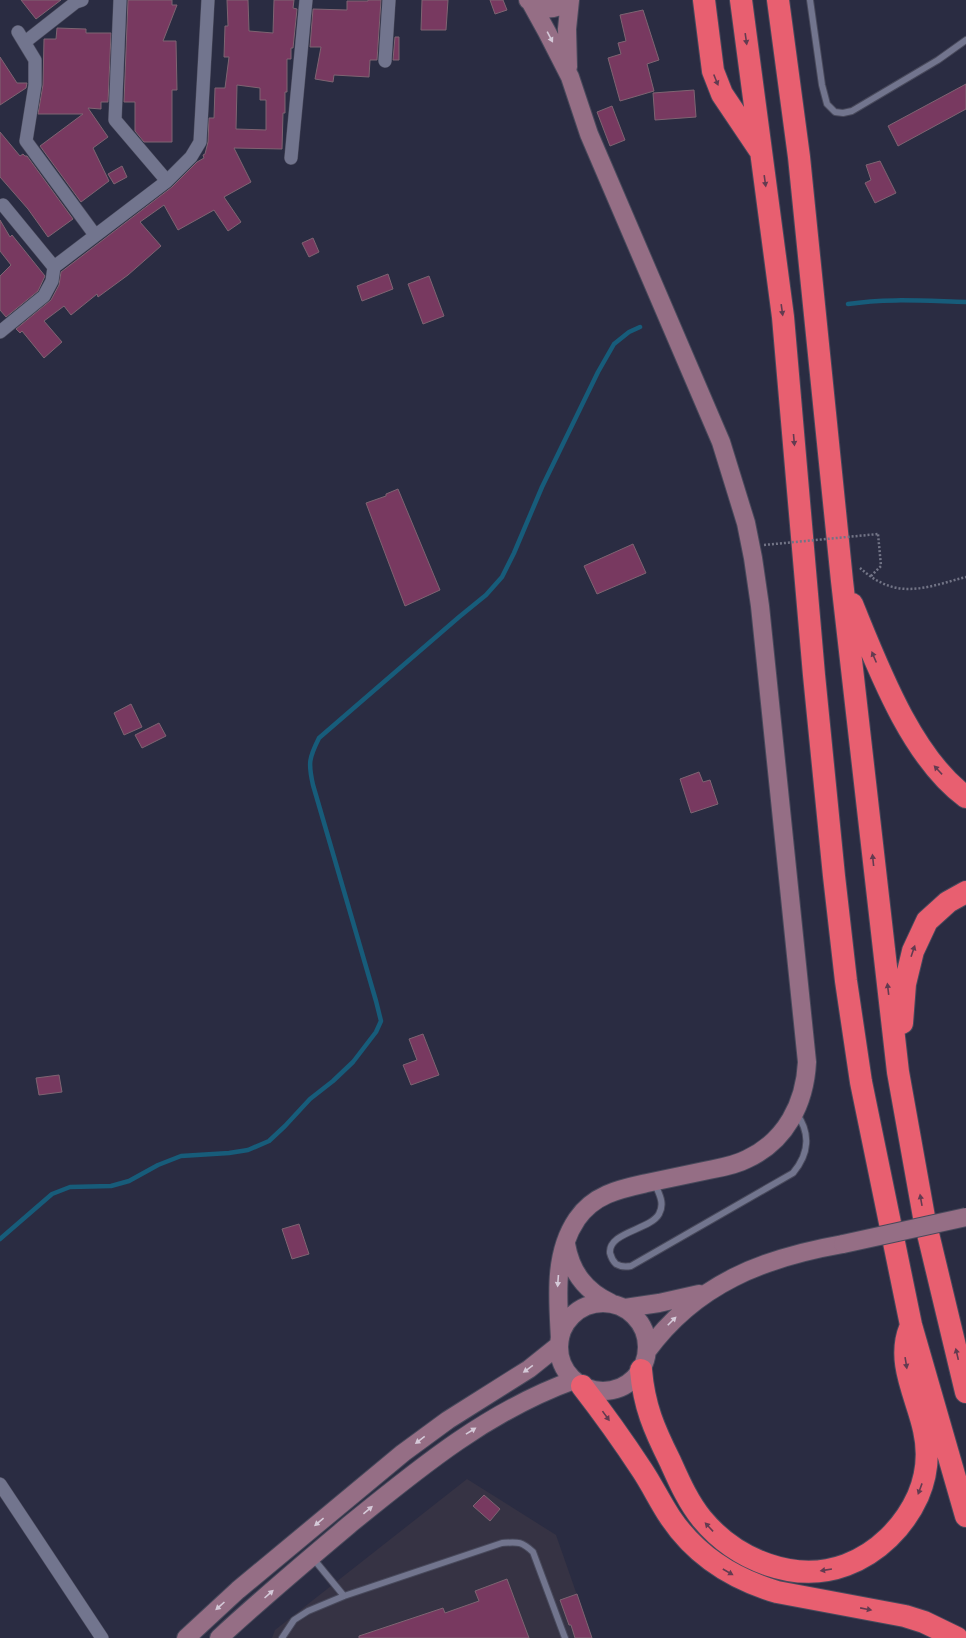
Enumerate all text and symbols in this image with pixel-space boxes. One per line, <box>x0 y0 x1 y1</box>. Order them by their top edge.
one-way arrow <box>546 31 553 43</box>
one-way arrow <box>743 33 749 45</box>
one-way arrow <box>714 74 720 86</box>
one-way arrow <box>762 175 768 187</box>
one-way arrow <box>779 304 785 316</box>
one-way arrow <box>790 434 797 446</box>
one-way arrow <box>871 652 877 663</box>
one-way arrow <box>933 765 943 775</box>
one-way arrow <box>870 854 877 866</box>
one-way arrow <box>911 944 917 956</box>
one-way arrow <box>885 983 891 995</box>
one-way arrow <box>918 1194 924 1207</box>
one-way arrow <box>555 1275 562 1287</box>
one-way arrow <box>667 1316 677 1326</box>
one-way arrow <box>954 1348 960 1360</box>
one-way arrow <box>903 1357 909 1369</box>
one-way arrow <box>523 1365 534 1373</box>
one-way arrow <box>602 1411 610 1422</box>
one-way arrow <box>466 1427 477 1435</box>
one-way arrow <box>414 1436 425 1445</box>
one-way arrow <box>917 1484 923 1496</box>
one-way arrow <box>363 1505 374 1514</box>
one-way arrow <box>314 1518 324 1527</box>
one-way arrow <box>705 1522 714 1531</box>
one-way arrow <box>820 1567 832 1573</box>
one-way arrow <box>722 1568 734 1575</box>
one-way arrow <box>264 1589 274 1599</box>
one-way arrow <box>215 1601 225 1611</box>
one-way arrow <box>860 1606 872 1612</box>

